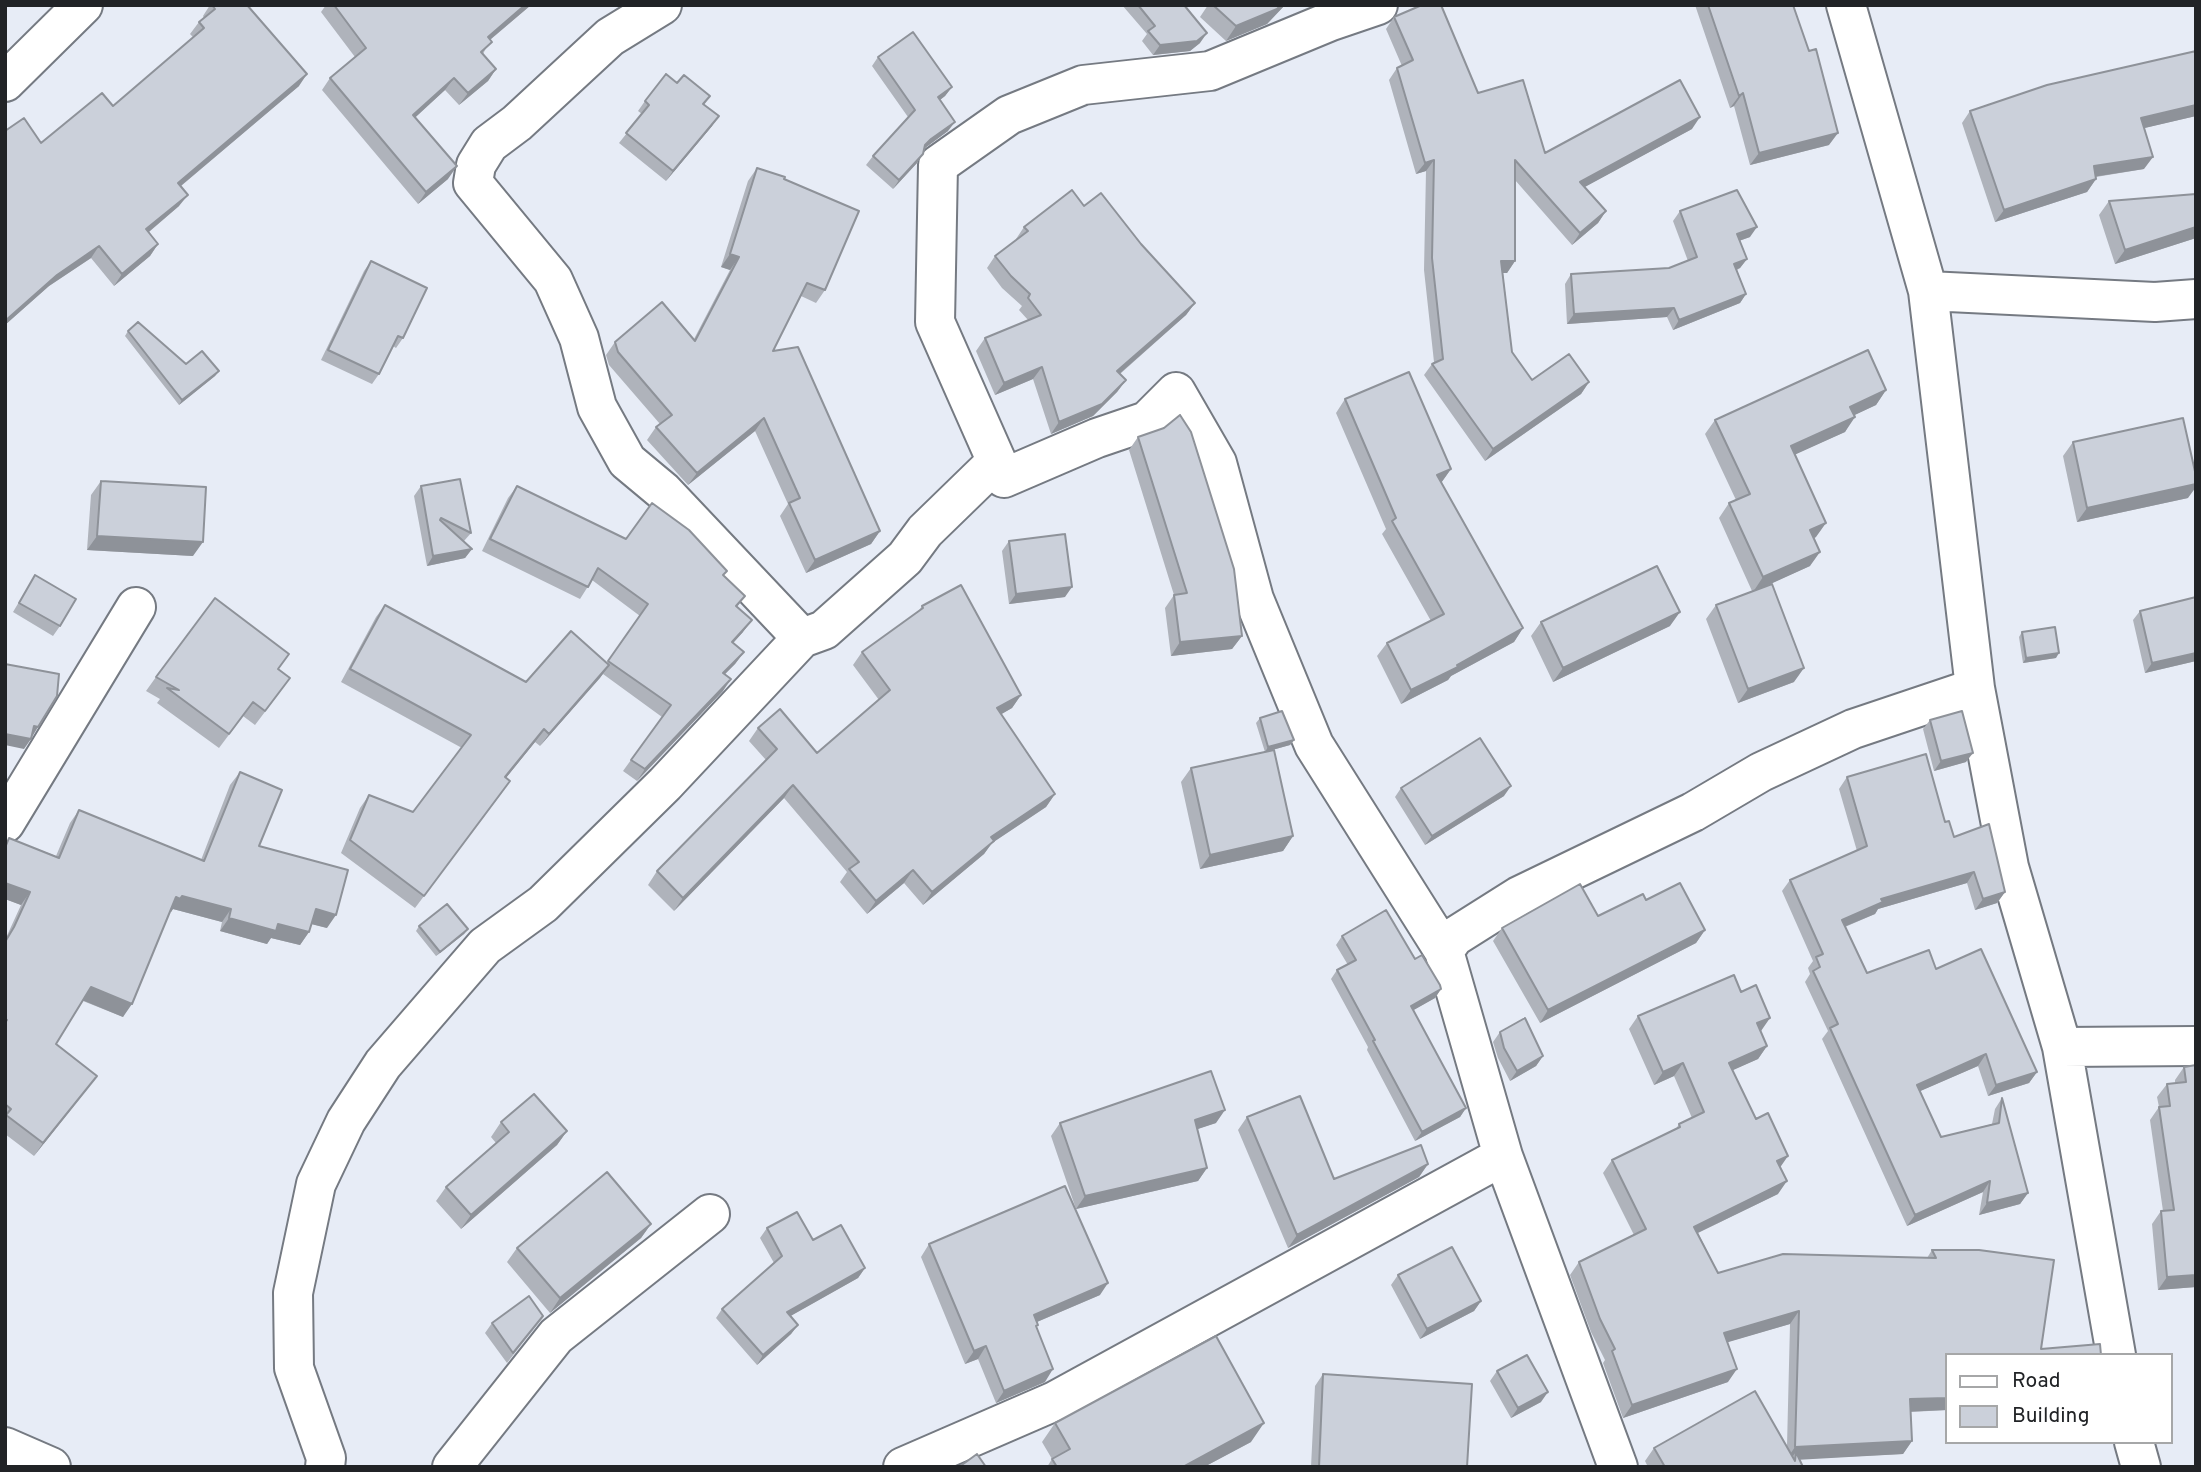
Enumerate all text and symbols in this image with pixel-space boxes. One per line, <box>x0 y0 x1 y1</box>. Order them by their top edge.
legend <box>1946 1353 2173 1444</box>
text: Road <box>2012 1368 2061 1395</box>
text: Building <box>2012 1403 2090 1430</box>

